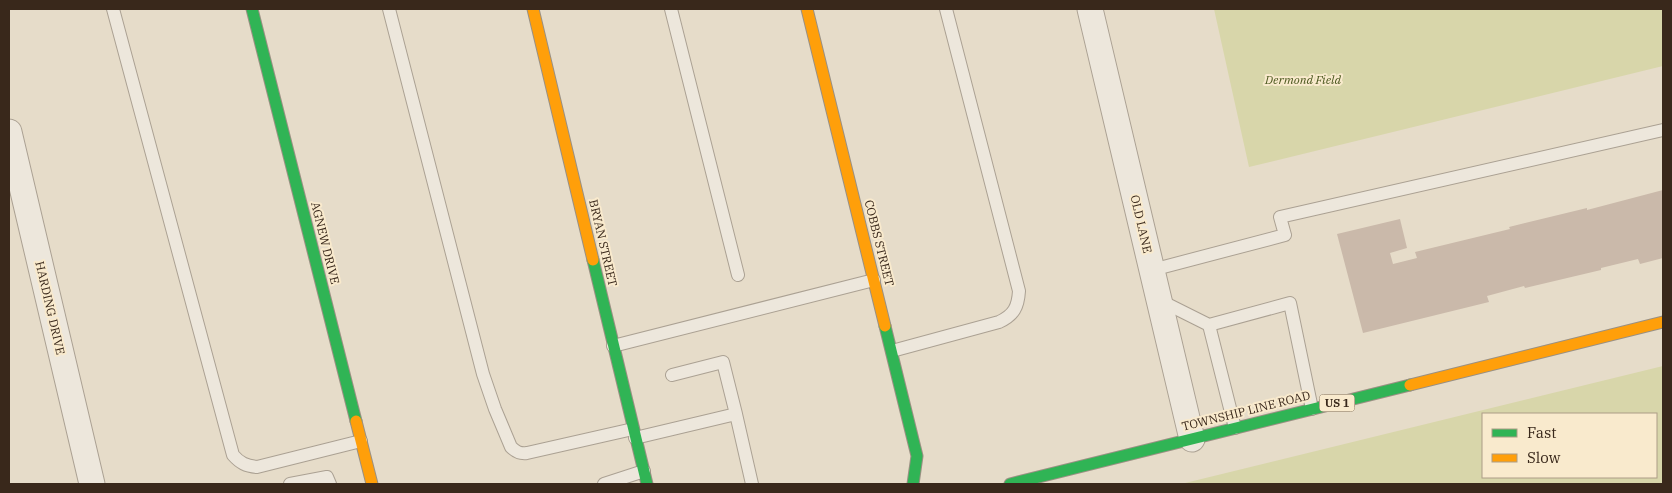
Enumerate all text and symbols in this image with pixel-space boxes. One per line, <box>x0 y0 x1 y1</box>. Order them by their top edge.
park label: Dermond Field <box>1264 72 1341 87</box>
street label: OLD LANE <box>1127 193 1155 255</box>
street label: BRYAN STREET <box>586 198 621 288</box>
street label: COBBS STREET <box>862 198 897 288</box>
street label: AGNEW DRIVE <box>308 200 343 286</box>
street label: HARDING DRIVE <box>32 260 69 356</box>
street label: TOWNSHIP LINE ROAD <box>1180 387 1312 434</box>
road number: US 1 <box>1320 394 1354 412</box>
legend <box>1482 413 1657 478</box>
text: Fast <box>1527 423 1557 442</box>
text: Slow <box>1527 448 1561 467</box>

